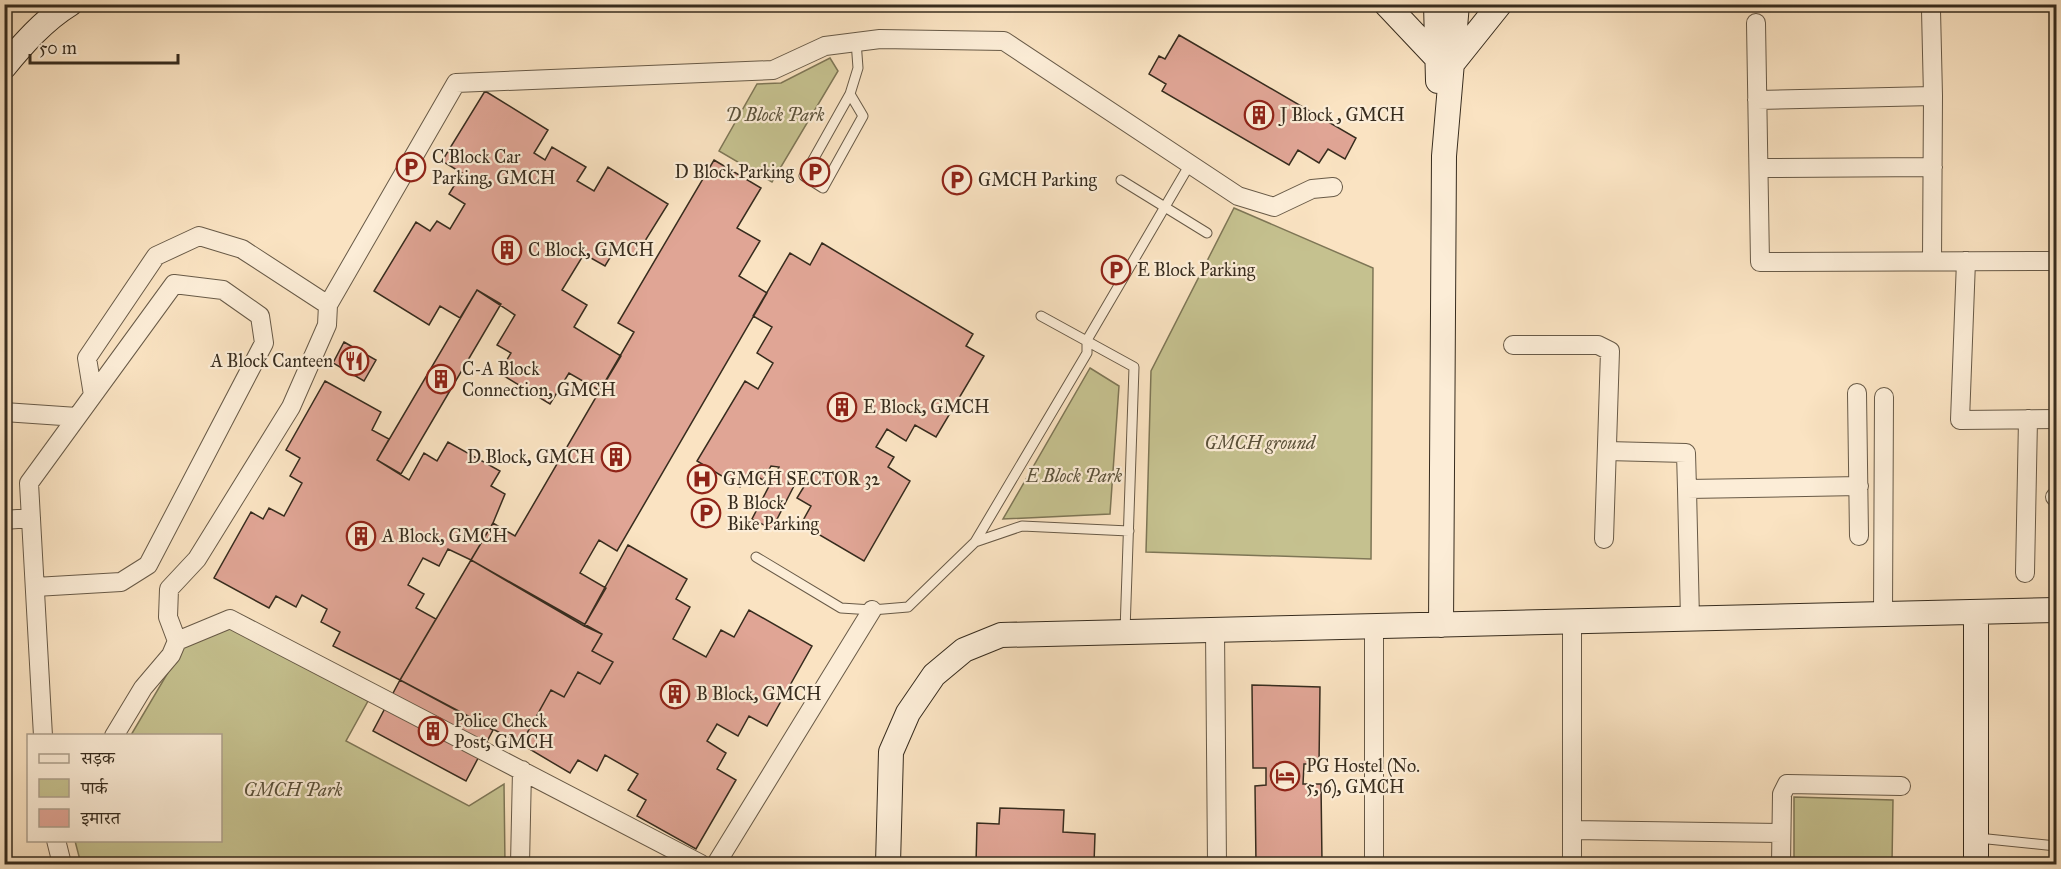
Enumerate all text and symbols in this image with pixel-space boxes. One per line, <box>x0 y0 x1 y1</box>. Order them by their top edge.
scale bar <box>30 27 178 65</box>
text: 50 m <box>39 37 77 59</box>
building icon: J Block , GMCH <box>1243 99 1275 131</box>
park label: D Block Park <box>725 104 825 126</box>
place label: J Block , GMCH <box>1278 104 1405 127</box>
place label: C Block Car Parking, GMCH <box>432 146 556 190</box>
parking icon: C Block Car Parking, GMCH <box>395 151 427 183</box>
parking icon: D Block Parking <box>799 156 831 188</box>
place label: D Block Parking <box>675 161 795 184</box>
parking icon: GMCH Parking <box>941 164 973 196</box>
place label: GMCH Parking <box>978 169 1097 192</box>
building icon: C Block, GMCH <box>491 234 523 266</box>
place label: C Block, GMCH <box>528 239 654 261</box>
parking icon: E Block Parking <box>1100 254 1132 286</box>
place label: E Block Parking <box>1137 259 1256 282</box>
restaurant icon: A Block Canteen <box>338 345 370 377</box>
place label: A Block Canteen <box>210 350 333 372</box>
place label: C-A Block Connection, GMCH <box>462 358 616 401</box>
building icon: C-A Block Connection, GMCH <box>425 363 457 395</box>
building icon: E Block, GMCH <box>826 391 858 423</box>
place label: E Block, GMCH <box>863 396 990 418</box>
park label: GMCH ground <box>1204 432 1317 454</box>
building icon: D Block, GMCH <box>600 441 632 473</box>
place label: D Block, GMCH <box>467 446 595 468</box>
hospital icon: GMCH SECTOR 32 <box>686 463 718 495</box>
park label: E Block Park <box>1025 465 1122 487</box>
place label: GMCH SECTOR 32 <box>723 468 880 490</box>
place label: B Block Bike Parking <box>727 492 820 536</box>
parking icon: B Block Bike Parking <box>690 497 722 529</box>
building icon: A Block, GMCH <box>345 520 377 552</box>
place label: A Block, GMCH <box>381 525 508 547</box>
building icon: B Block, GMCH <box>659 678 691 710</box>
place label: B Block, GMCH <box>696 683 822 705</box>
place label: Police Check Post, GMCH <box>454 710 554 753</box>
building icon: Police Check Post, GMCH <box>417 715 449 747</box>
legend <box>27 734 222 842</box>
text: सड़क <box>80 747 116 769</box>
place label: PG Hostel (No. 5, 6), GMCH <box>1306 755 1420 799</box>
hotel icon: PG Hostel (No. 5, 6), GMCH <box>1269 760 1301 792</box>
text: पार्क <box>80 777 109 799</box>
park label: GMCH Park <box>244 779 342 801</box>
text: इमारत <box>80 807 121 829</box>

